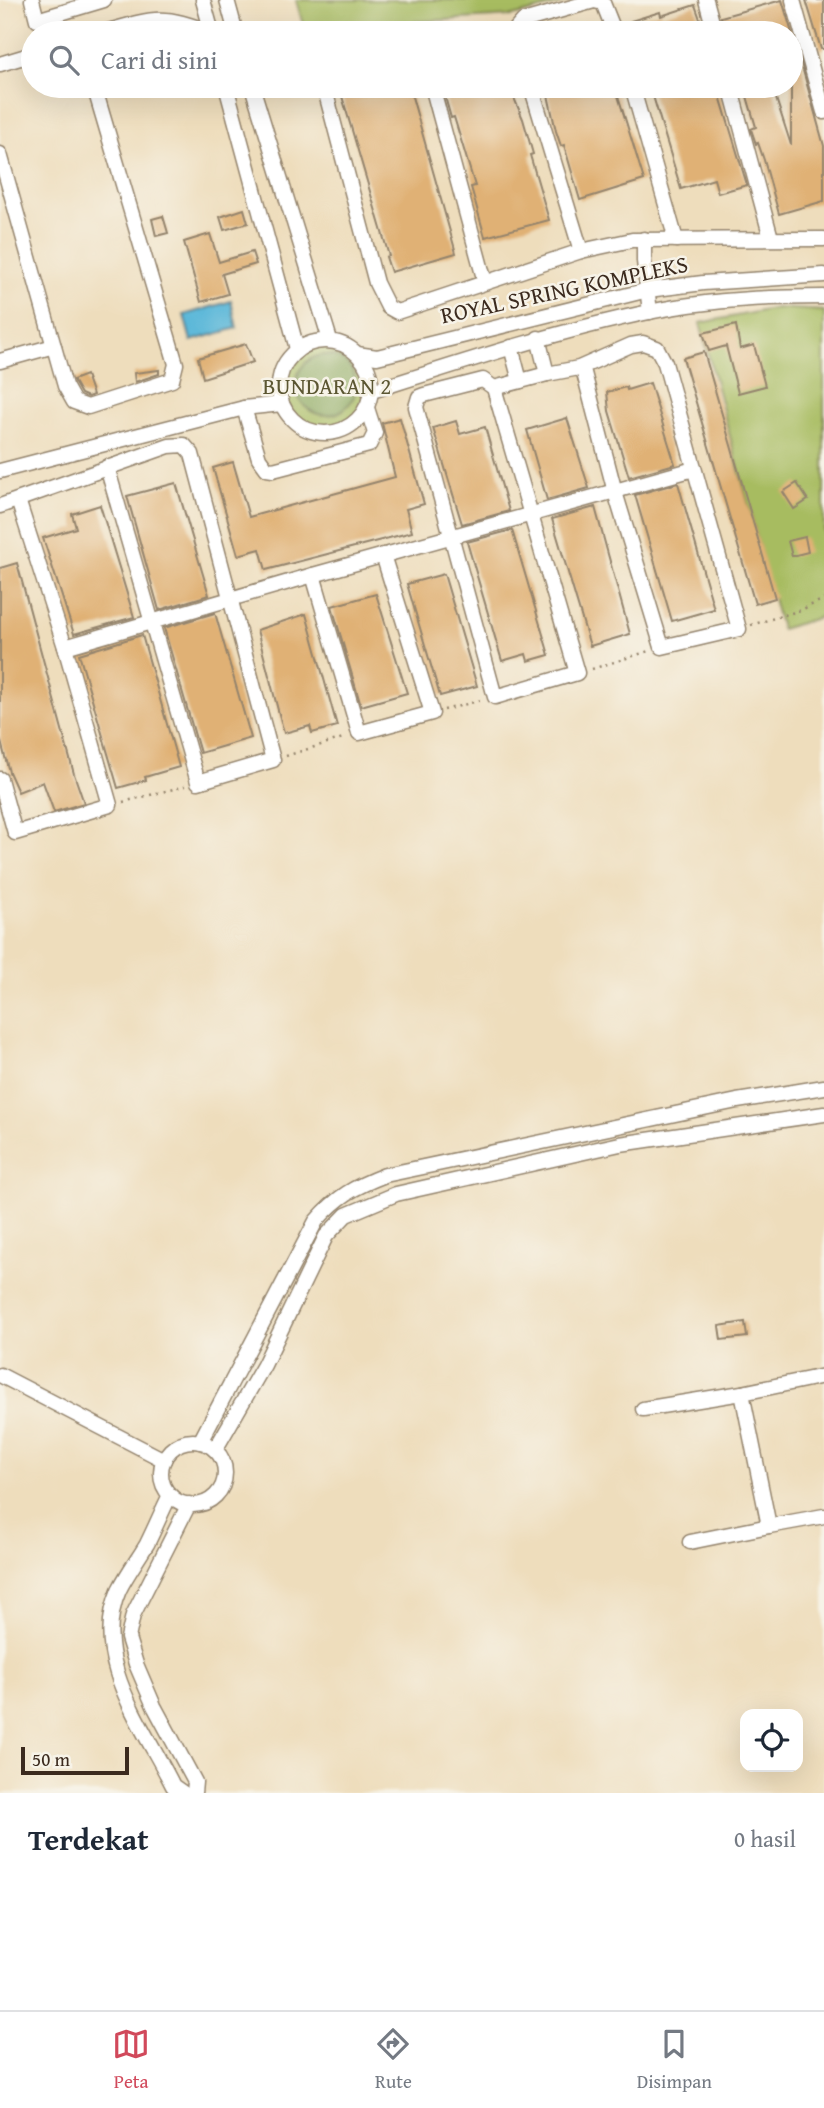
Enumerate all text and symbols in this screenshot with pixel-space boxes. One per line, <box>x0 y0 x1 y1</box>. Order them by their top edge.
search box <box>21 21 803 98</box>
text: Cari di sini <box>101 40 218 79</box>
icon: search <box>45 41 83 79</box>
street label: ROYAL SPRING KOMPLEKS <box>437 247 691 331</box>
park label: BUNDARAN 2 <box>263 369 391 402</box>
map controls <box>740 1709 803 1772</box>
button: locate <box>740 1709 803 1772</box>
scale bar <box>21 1744 130 1776</box>
text: 50 m <box>32 1745 70 1773</box>
text: Terdekat <box>28 1817 148 1861</box>
text: 0 hasil <box>734 1822 796 1855</box>
tab: Peta <box>112 2025 150 2095</box>
tab: Rute <box>374 2025 412 2095</box>
tab: Disimpan <box>637 2025 712 2095</box>

